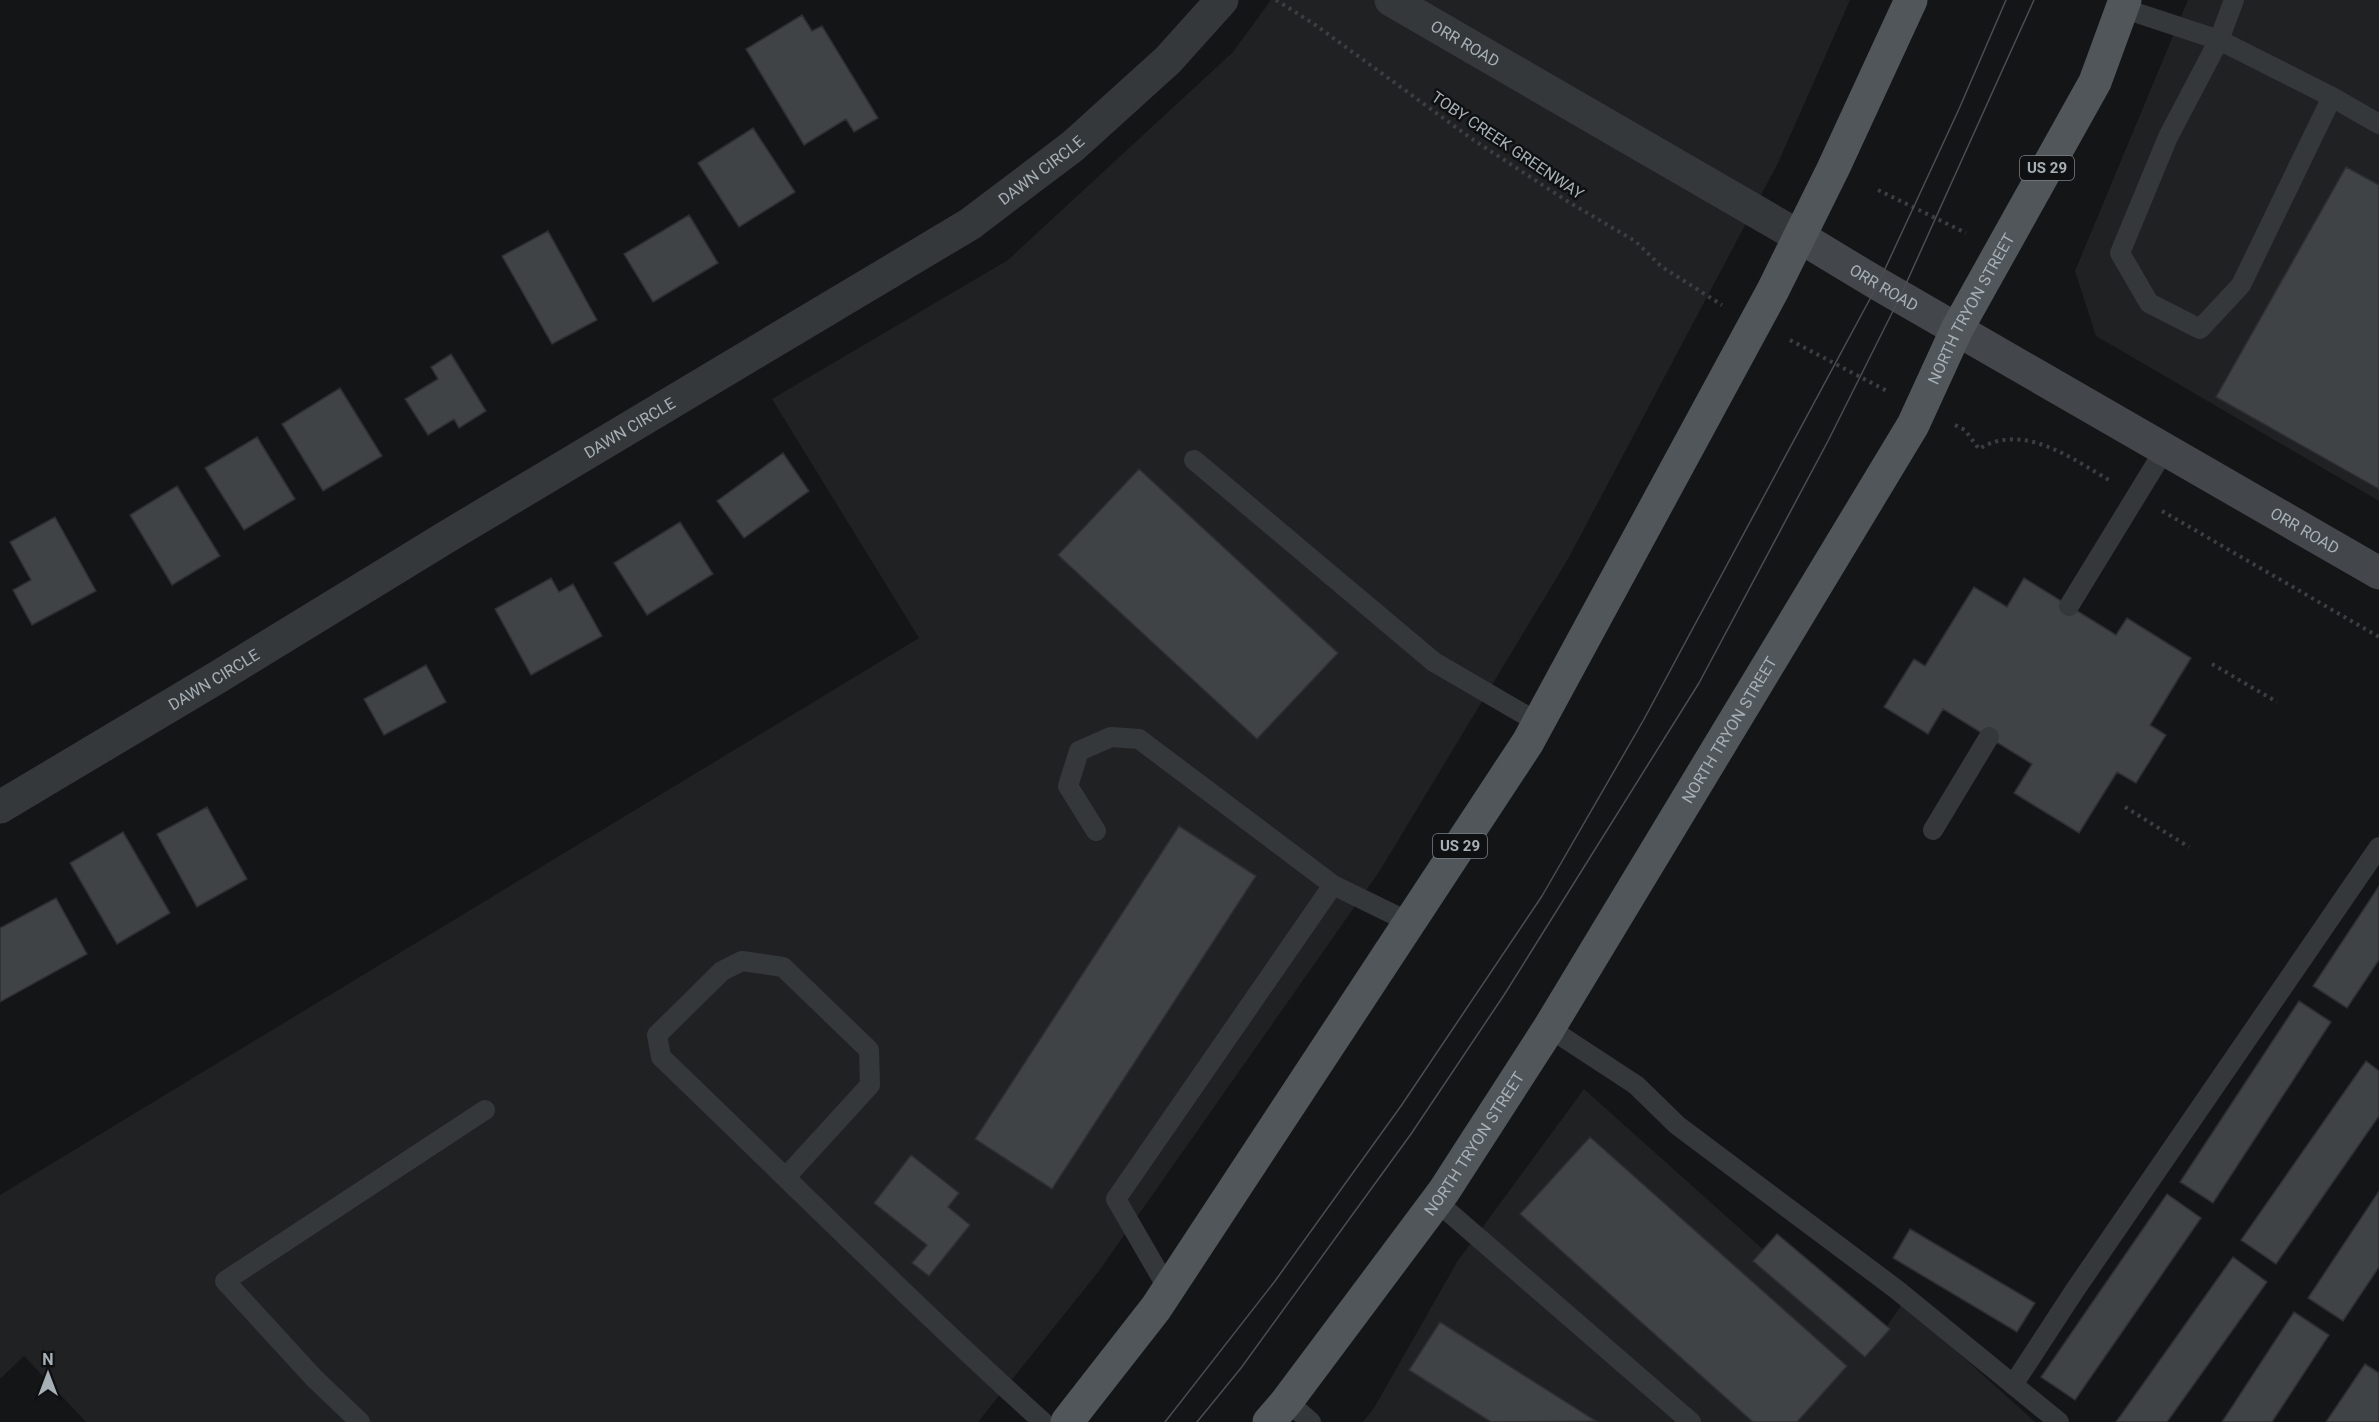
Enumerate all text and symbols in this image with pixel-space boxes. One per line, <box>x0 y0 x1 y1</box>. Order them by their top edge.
street label: ORR ROAD <box>1427 16 1503 71</box>
street label: TOBY CREEK GREENWAY <box>1428 87 1588 204</box>
street label: DAWN CIRCLE <box>995 132 1088 209</box>
road number: US 29 <box>2020 156 2074 180</box>
street label: NORTH TRYON STREET <box>1924 230 2019 387</box>
street label: ORR ROAD <box>1846 260 1922 315</box>
street label: DAWN CIRCLE <box>581 393 679 462</box>
street label: ORR ROAD <box>2267 503 2343 558</box>
street label: DAWN CIRCLE <box>165 645 263 714</box>
street label: NORTH TRYON STREET <box>1678 653 1781 807</box>
road number: US 29 <box>1433 834 1487 858</box>
street label: NORTH TRYON STREET <box>1420 1068 1529 1219</box>
north arrow <box>18 1344 78 1404</box>
text: N <box>42 1350 54 1369</box>

